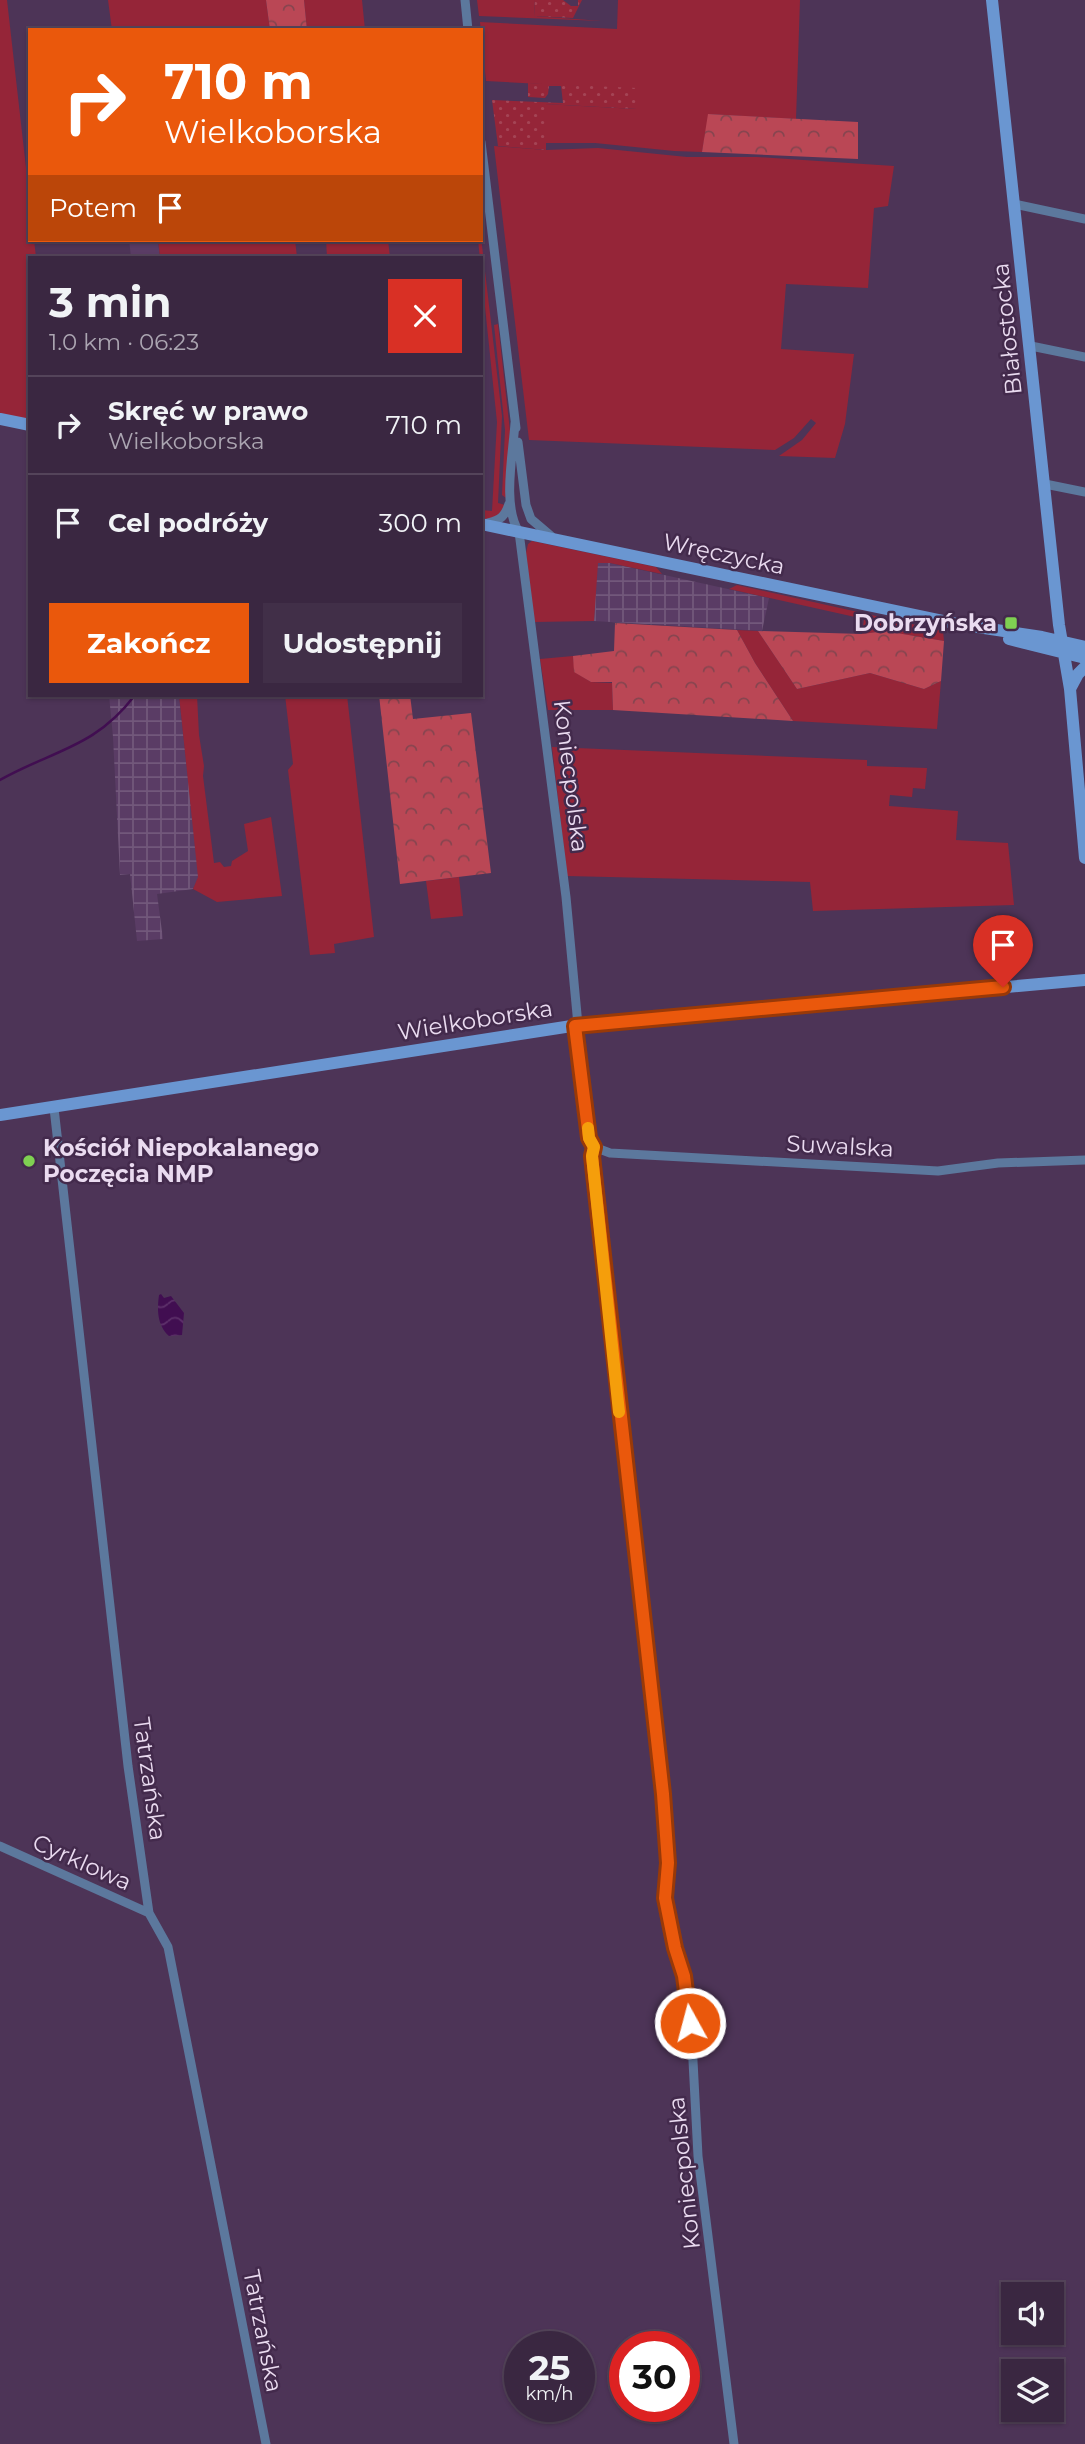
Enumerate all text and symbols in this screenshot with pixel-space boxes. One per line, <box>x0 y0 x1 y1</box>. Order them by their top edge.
text: 710 m <box>164 52 313 111</box>
icon: right <box>49 56 140 147</box>
text: Wielkoborska <box>164 112 382 151</box>
icon: arrive <box>151 189 189 227</box>
text: Potem <box>49 192 137 224</box>
street label: Białostocka <box>986 262 1028 396</box>
text: 3 min <box>49 276 171 328</box>
button: close <box>388 279 462 353</box>
text: 1.0 km · 06:23 <box>49 328 199 356</box>
text: Skręć w prawo <box>108 395 308 427</box>
icon: right <box>49 406 87 444</box>
text: 710 m <box>385 409 462 441</box>
text: Wielkoborska <box>108 427 265 455</box>
icon: arrive <box>49 504 87 542</box>
text: Cel podróży <box>108 507 268 539</box>
text: 300 m <box>379 507 462 539</box>
street label: Wręczycka <box>661 527 787 581</box>
button: Zakończ <box>49 603 249 683</box>
button: Udostępnij <box>263 603 462 683</box>
place label: Dobrzyńska <box>854 609 997 637</box>
marker: Dobrzyńska <box>1003 615 1019 631</box>
street label: Koniecpolska <box>548 698 594 854</box>
pin <box>973 915 1033 987</box>
icon: arrive <box>984 926 1022 964</box>
street label: Wielkoborska <box>395 994 555 1046</box>
street label: Suwalska <box>786 1129 894 1163</box>
place label: Kościół Niepokalanego Poczęcia NMP <box>43 1134 319 1188</box>
marker: Kościół Niepokalanego Poczęcia NMP <box>21 1153 37 1169</box>
street label: Tatrzańska <box>128 1716 172 1842</box>
street label: Cyrklowa <box>28 1828 136 1896</box>
position arrow <box>653 1986 727 2060</box>
street label: Koniecpolska <box>662 2095 706 2251</box>
street label: Tatrzańska <box>237 2268 289 2394</box>
map controls <box>1001 2282 1064 2422</box>
button: sound <box>1001 2282 1064 2345</box>
speed limit sign: 30 <box>609 2331 700 2422</box>
text: 25 <box>529 2346 570 2389</box>
button: layers <box>1001 2359 1064 2422</box>
text: km/h <box>525 2383 574 2405</box>

